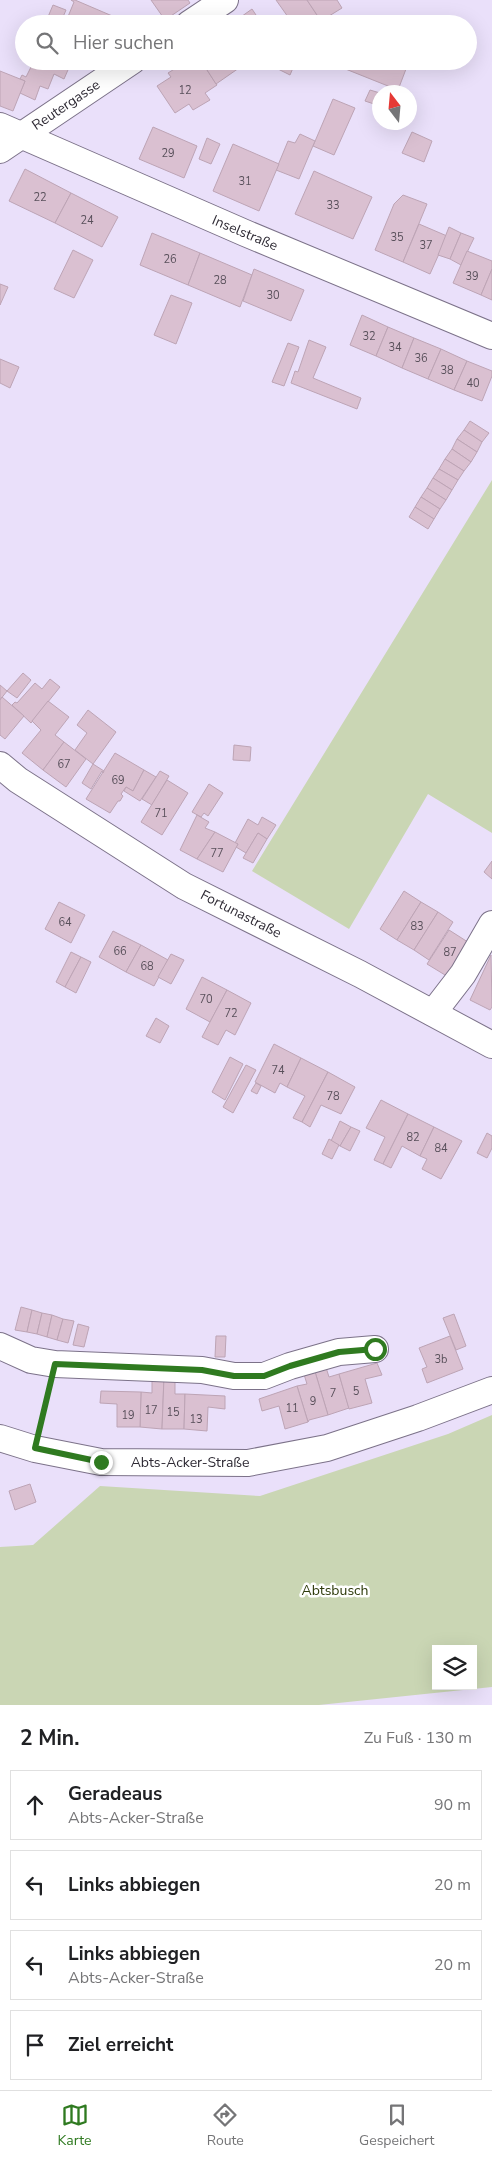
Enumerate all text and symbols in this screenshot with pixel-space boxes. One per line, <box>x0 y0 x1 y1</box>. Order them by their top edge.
search box <box>15 15 477 70</box>
icon: search <box>33 29 61 57</box>
text: Hier suchen <box>73 30 174 56</box>
street label: Reutergasse <box>28 75 104 135</box>
house number: 12 <box>178 83 192 98</box>
north arrow <box>372 85 417 130</box>
house number: 29 <box>161 146 175 161</box>
house number: 31 <box>238 174 252 189</box>
house number: 22 <box>33 190 47 205</box>
house number: 33 <box>326 198 340 213</box>
street label: Inselstraße <box>209 211 281 255</box>
house number: 24 <box>80 213 94 228</box>
house number: 35 <box>390 230 404 245</box>
house number: 37 <box>419 238 433 253</box>
house number: 26 <box>163 252 177 267</box>
house number: 39 <box>465 269 479 284</box>
house number: 28 <box>213 273 227 288</box>
house number: 30 <box>266 288 280 303</box>
house number: 32 <box>362 329 376 344</box>
house number: 34 <box>388 340 402 355</box>
house number: 36 <box>414 351 428 366</box>
house number: 38 <box>440 363 454 378</box>
house number: 40 <box>466 376 480 391</box>
house number: 67 <box>57 757 71 772</box>
house number: 69 <box>111 773 125 788</box>
house number: 71 <box>154 806 168 821</box>
house number: 77 <box>210 846 224 861</box>
street label: Fortunastraße <box>197 885 285 943</box>
house number: 64 <box>58 915 72 930</box>
house number: 83 <box>410 919 424 934</box>
house number: 66 <box>113 944 127 959</box>
house number: 87 <box>443 945 457 960</box>
house number: 68 <box>140 959 154 974</box>
house number: 70 <box>199 992 213 1007</box>
house number: 72 <box>224 1006 238 1021</box>
house number: 74 <box>271 1063 285 1078</box>
house number: 78 <box>326 1089 340 1104</box>
house number: 82 <box>406 1130 420 1145</box>
house number: 84 <box>434 1141 448 1156</box>
route start <box>364 1338 387 1361</box>
house number: 3b <box>434 1352 448 1367</box>
house number: 5 <box>353 1384 360 1399</box>
house number: 7 <box>330 1386 336 1401</box>
house number: 9 <box>310 1394 316 1409</box>
house number: 11 <box>285 1401 299 1416</box>
house number: 17 <box>144 1403 158 1418</box>
house number: 15 <box>166 1405 180 1420</box>
house number: 19 <box>121 1408 135 1423</box>
house number: 13 <box>189 1412 203 1427</box>
route end <box>90 1451 113 1474</box>
street label: Abts-Acker-Straße <box>131 1453 249 1472</box>
park label: Abtsbusch <box>301 1581 369 1600</box>
map controls <box>432 1645 477 1690</box>
button: layers <box>432 1645 477 1690</box>
text: 2 Min. <box>20 1724 79 1752</box>
text: Zu Fuß · 130 m <box>364 1727 472 1749</box>
text: Geradeaus <box>68 1781 162 1807</box>
icon: ahead <box>21 1791 49 1819</box>
text: 90 m <box>434 1794 471 1816</box>
text: Abts-Acker-Straße <box>68 1807 204 1829</box>
icon: left <box>21 1871 49 1899</box>
text: Links abbiegen <box>68 1872 200 1898</box>
text: 20 m <box>434 1874 471 1896</box>
text: Links abbiegen <box>68 1941 200 1967</box>
icon: left <box>21 1951 49 1979</box>
text: 20 m <box>434 1954 471 1976</box>
text: Abts-Acker-Straße <box>68 1967 204 1989</box>
icon: arrive <box>21 2031 49 2059</box>
text: Ziel erreicht <box>68 2032 173 2058</box>
tab: Karte <box>58 2101 91 2150</box>
tab: Route <box>207 2101 244 2150</box>
tab: Gespeichert <box>359 2101 434 2150</box>

